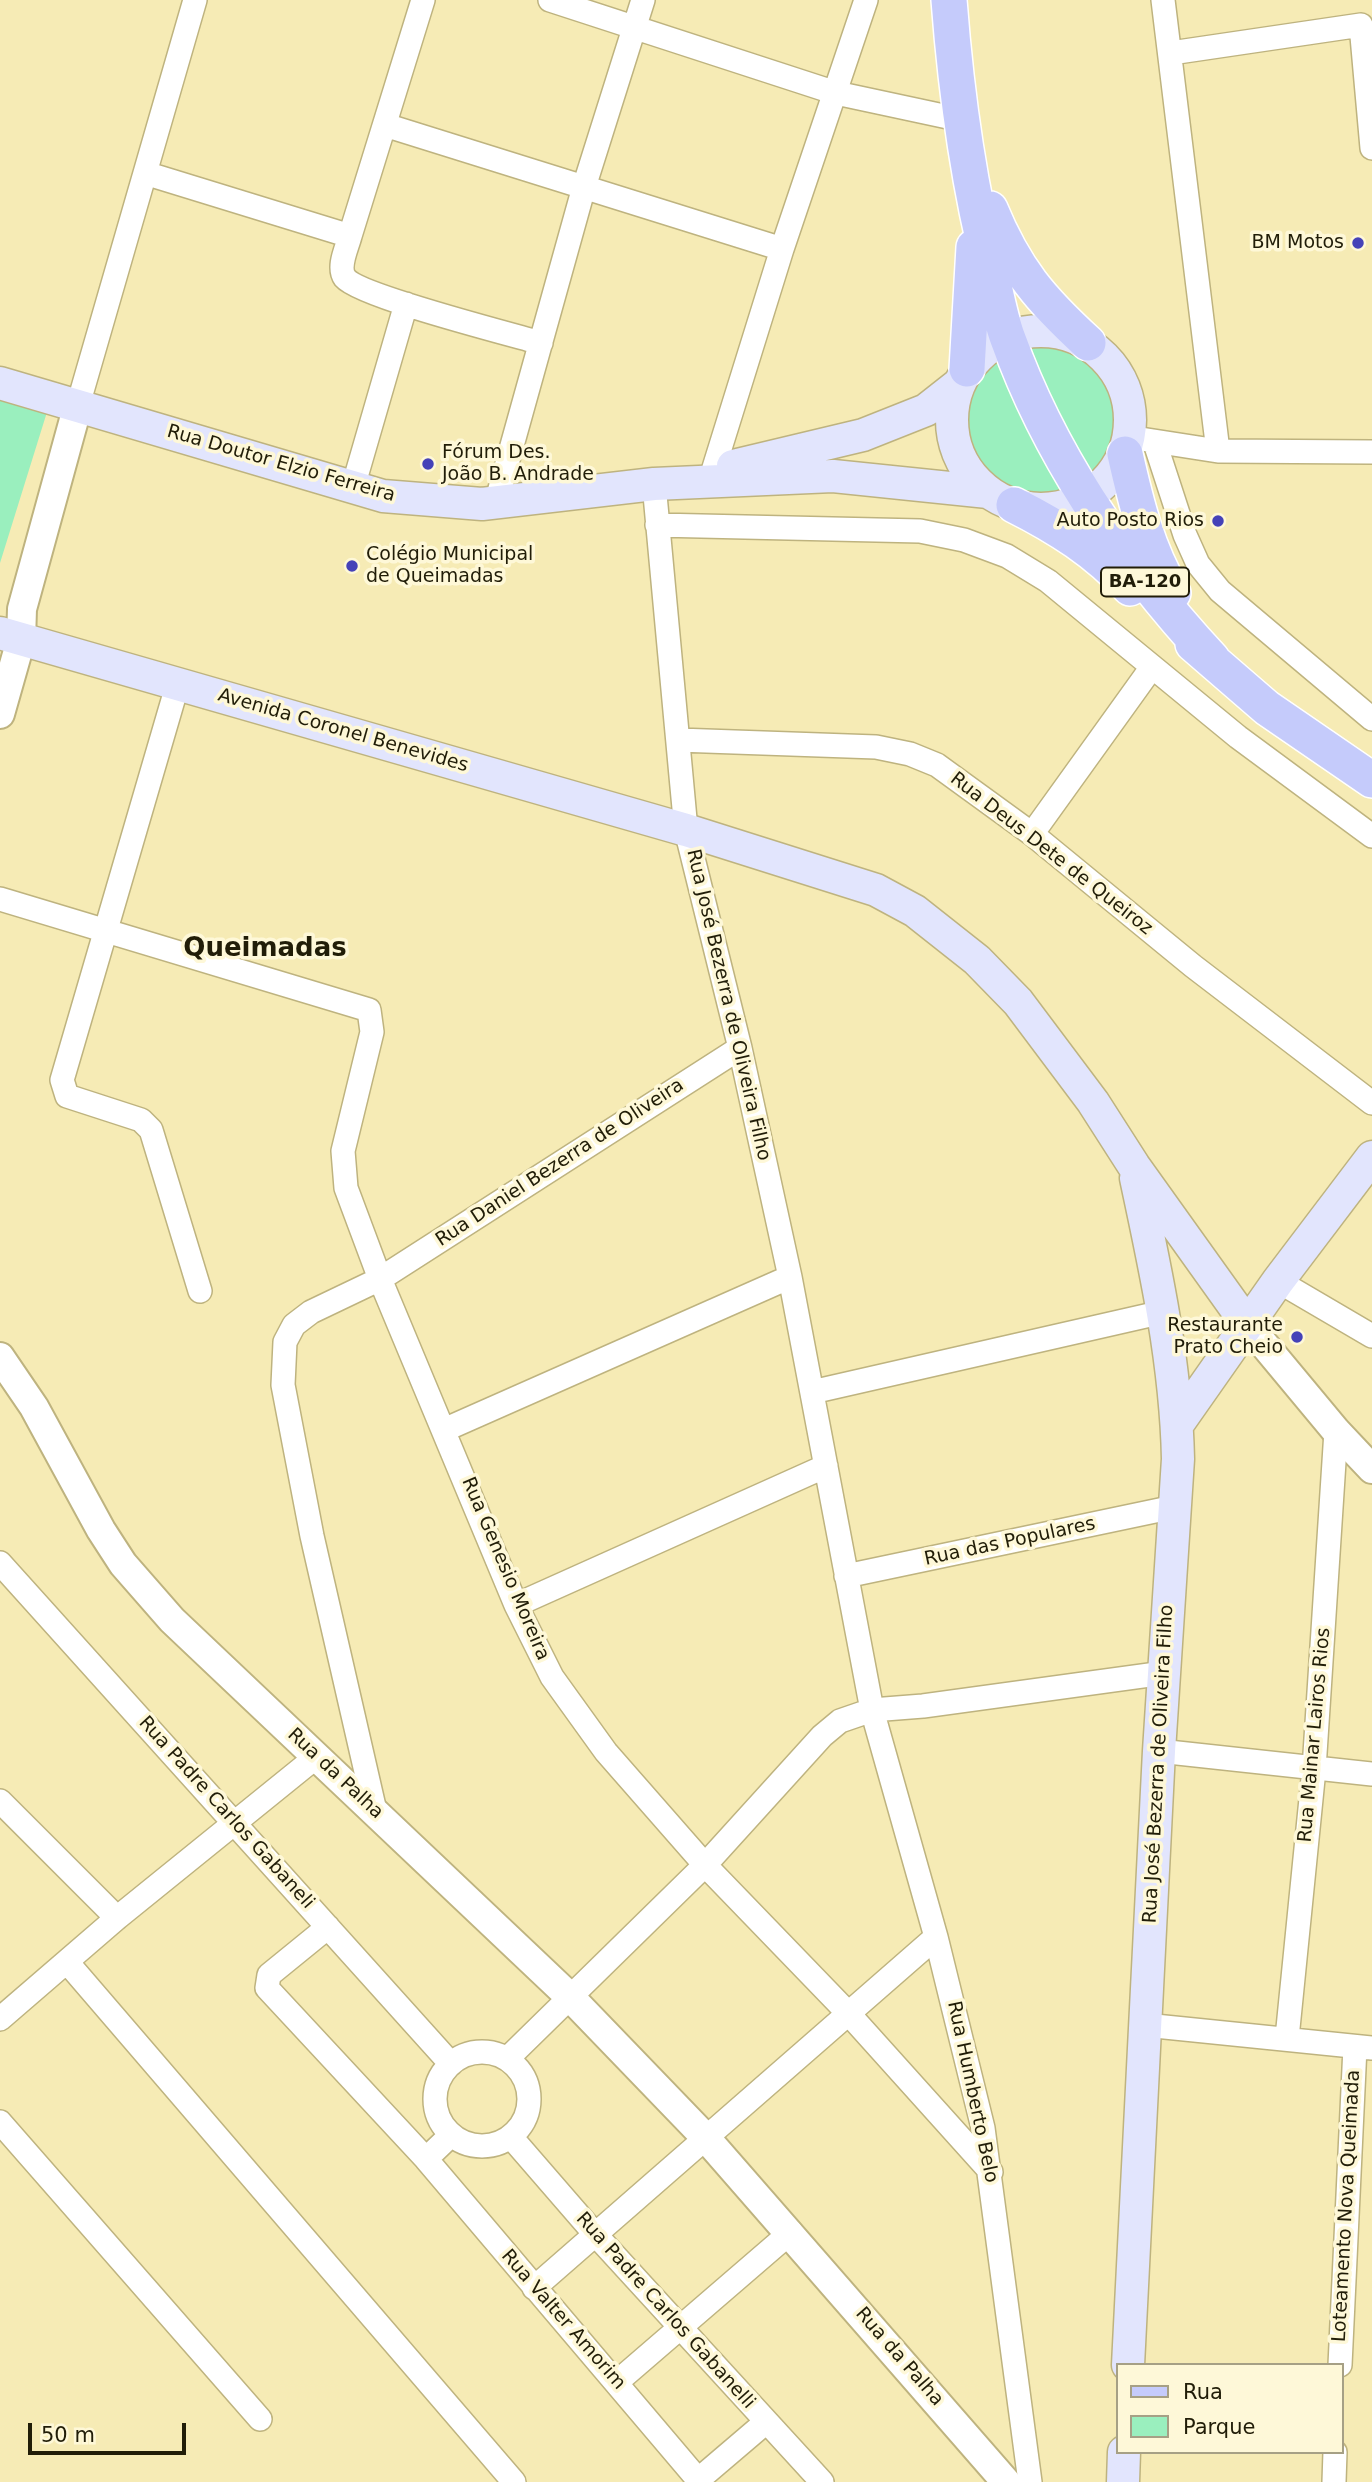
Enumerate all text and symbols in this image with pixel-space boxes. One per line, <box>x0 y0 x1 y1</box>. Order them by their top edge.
place label: BM Motos <box>1252 232 1344 254</box>
marker: BM Motos <box>1350 235 1366 251</box>
street label: Rua Doutor Elzio Ferreira <box>164 420 398 508</box>
place label: Fórum Des. João B. Andrade <box>442 442 594 486</box>
marker: Fórum Des. João B. Andrade <box>420 456 436 472</box>
place label: Auto Posto Rios <box>1056 510 1204 532</box>
marker: Auto Posto Rios <box>1210 513 1226 529</box>
place label: Colégio Municipal de Queimadas <box>366 544 533 588</box>
marker: Colégio Municipal de Queimadas <box>344 558 360 574</box>
road number: BA-120 <box>1101 568 1189 596</box>
street label: Avenida Coronel Benevides <box>215 684 471 778</box>
street label: Rua Deus Dete de Queiroz <box>945 768 1157 940</box>
street label: Rua José Bezerra de Oliveira Filho <box>681 847 775 1163</box>
district label: Queimadas <box>183 933 347 965</box>
street label: Rua Daniel Bezerra de Oliveira <box>432 1074 688 1252</box>
place label: Restaurante Prato Cheio <box>1167 1315 1283 1359</box>
marker: Restaurante Prato Cheio <box>1289 1329 1305 1345</box>
street label: Rua Genesio Moreira <box>456 1474 554 1664</box>
street label: Rua das Populares <box>922 1513 1098 1571</box>
street label: Rua José Bezerra de Oliveira Filho <box>1139 1604 1179 1924</box>
street label: Rua Mainar Lairos Rios <box>1294 1627 1336 1843</box>
street label: Rua Padre Carlos Gabaneli <box>133 1712 319 1914</box>
street label: Rua da Palha <box>282 1724 388 1824</box>
street label: Rua Humberto Belo <box>942 1999 1002 2185</box>
street label: Loteamento Nova Queimada <box>1328 2069 1366 2343</box>
street label: Rua Padre Carlos Gabanelli <box>571 2208 759 2414</box>
street label: Rua Valter Amorim <box>496 2245 630 2395</box>
street label: Rua da Palha <box>850 2303 948 2411</box>
legend <box>1116 2363 1344 2454</box>
text: Rua <box>1183 2380 1223 2404</box>
scale bar <box>32 2408 189 2452</box>
text: Parque <box>1183 2415 1255 2439</box>
text: 50 m <box>41 2423 95 2447</box>

